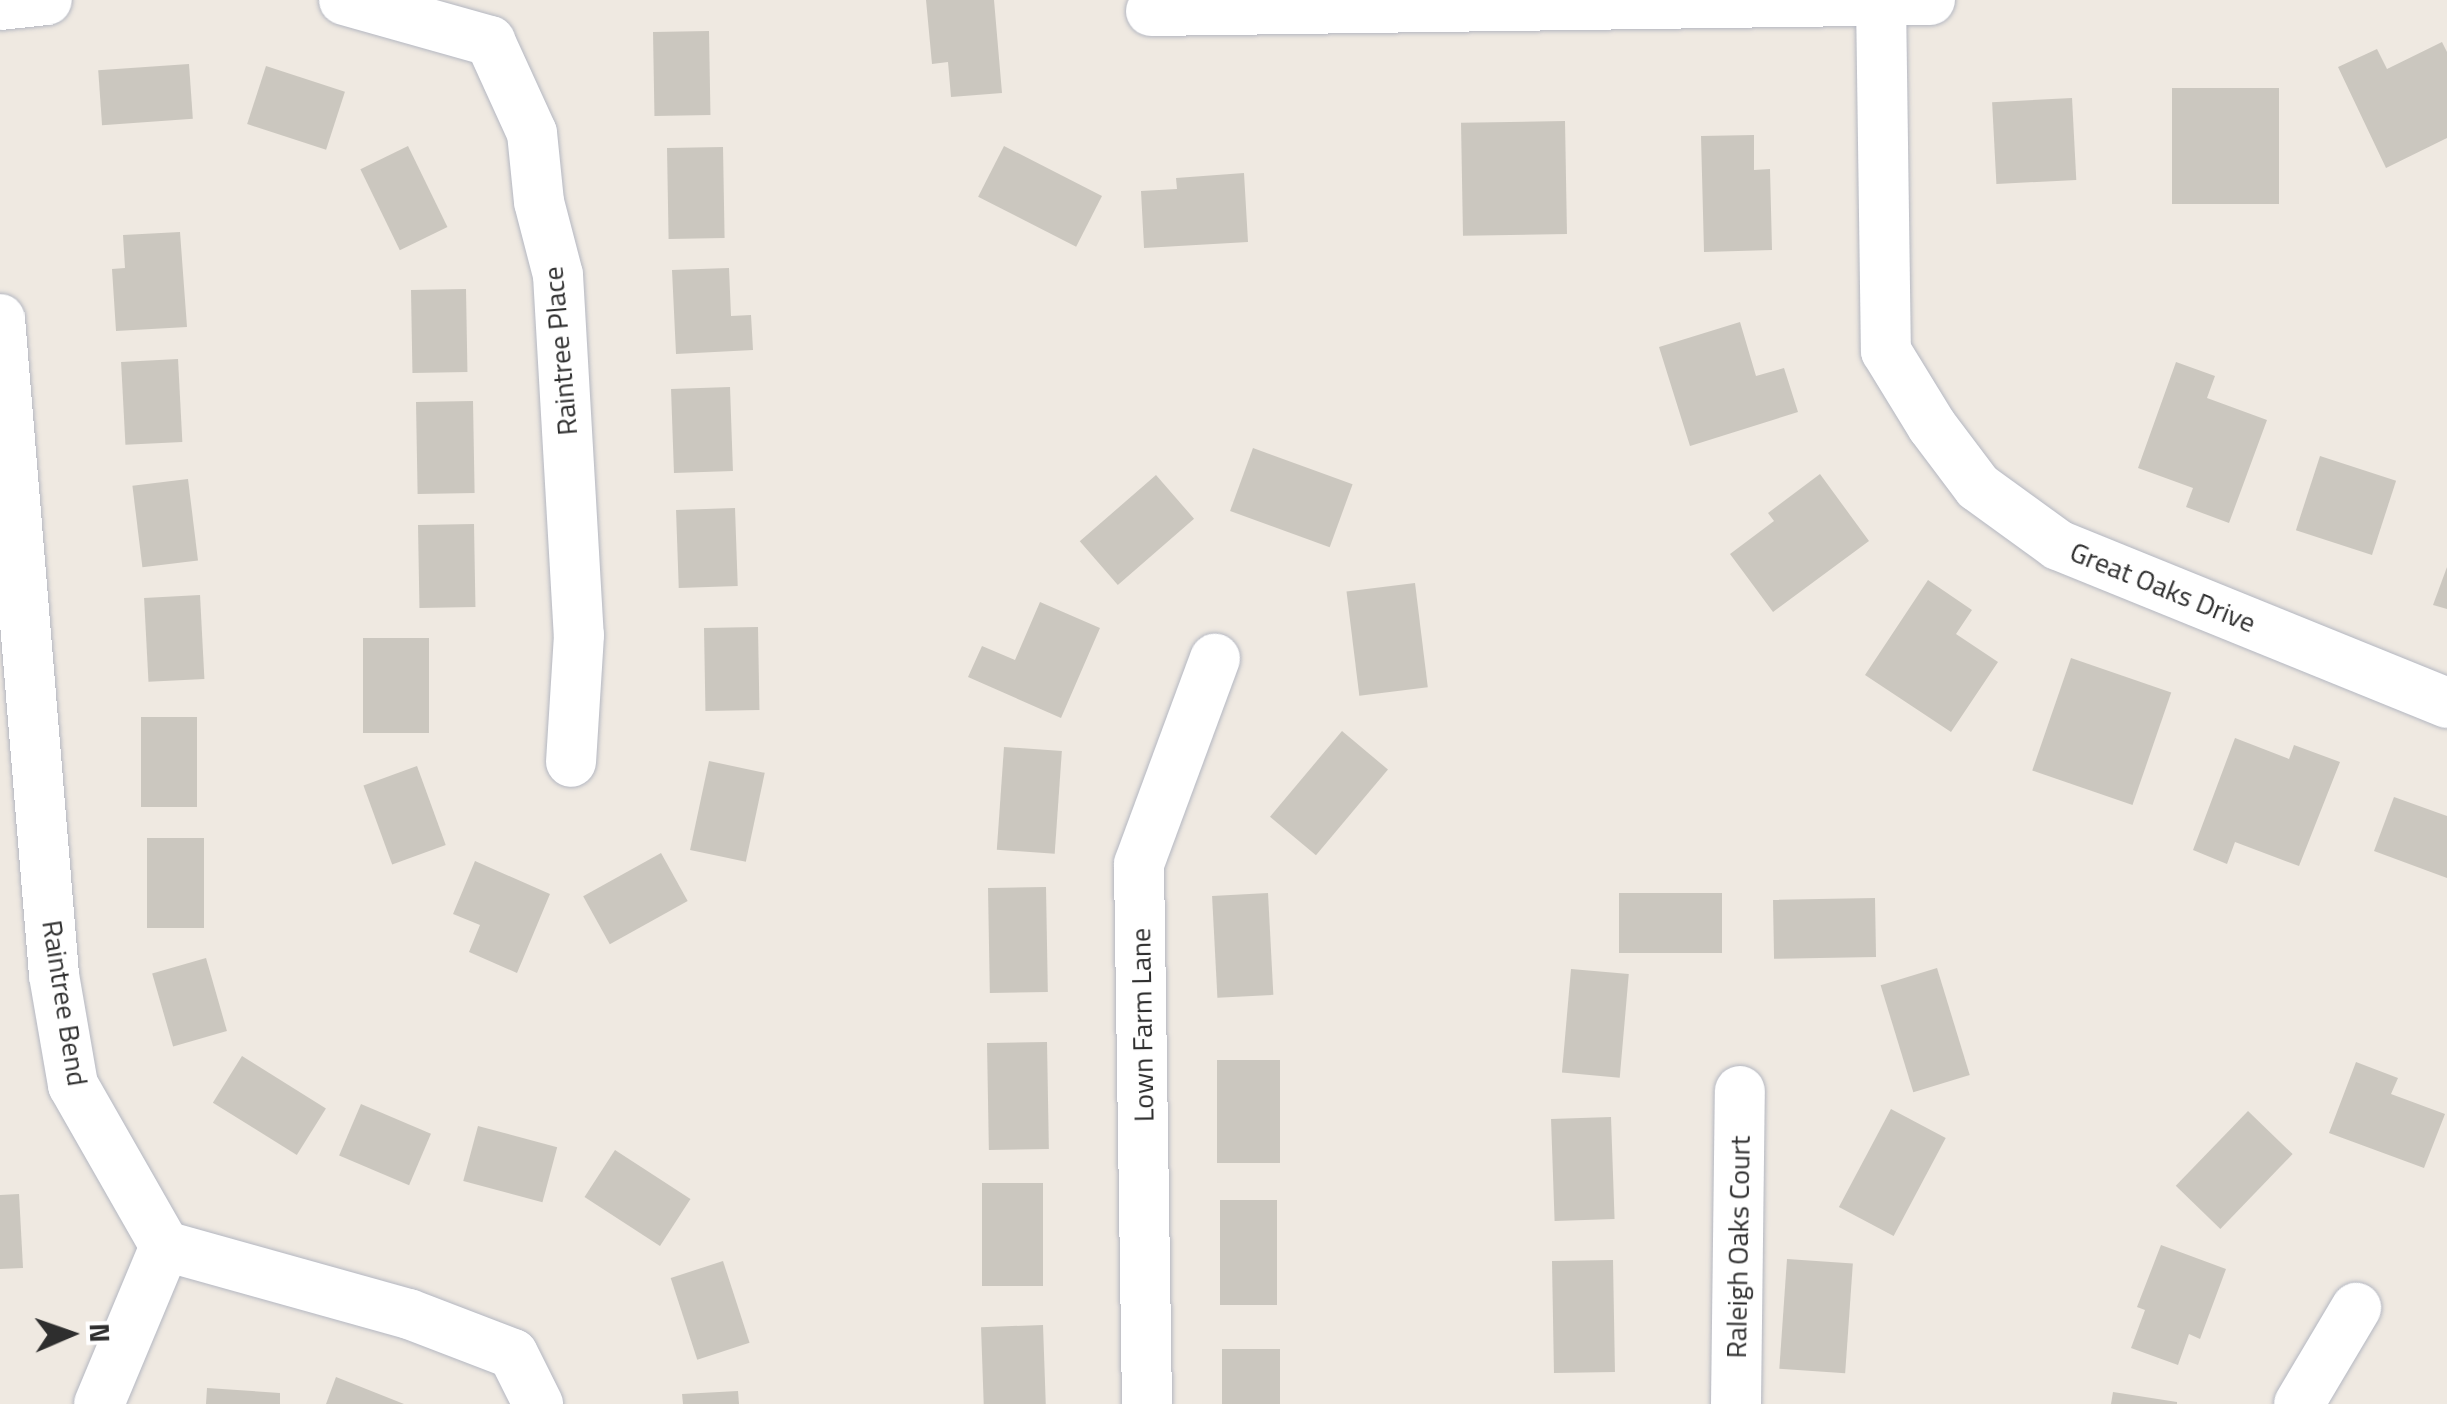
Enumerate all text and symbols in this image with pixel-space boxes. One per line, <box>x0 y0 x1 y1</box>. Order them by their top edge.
street label: Raintree Place <box>536 265 584 437</box>
street label: Great Oaks Drive <box>2065 534 2261 640</box>
street label: Raintree Bend <box>35 918 95 1088</box>
street label: Lown Farm Lane <box>1124 928 1160 1122</box>
street label: Raleigh Oaks Court <box>1719 1135 1757 1359</box>
north arrow <box>20 1284 120 1384</box>
text: N <box>79 1322 122 1343</box>

